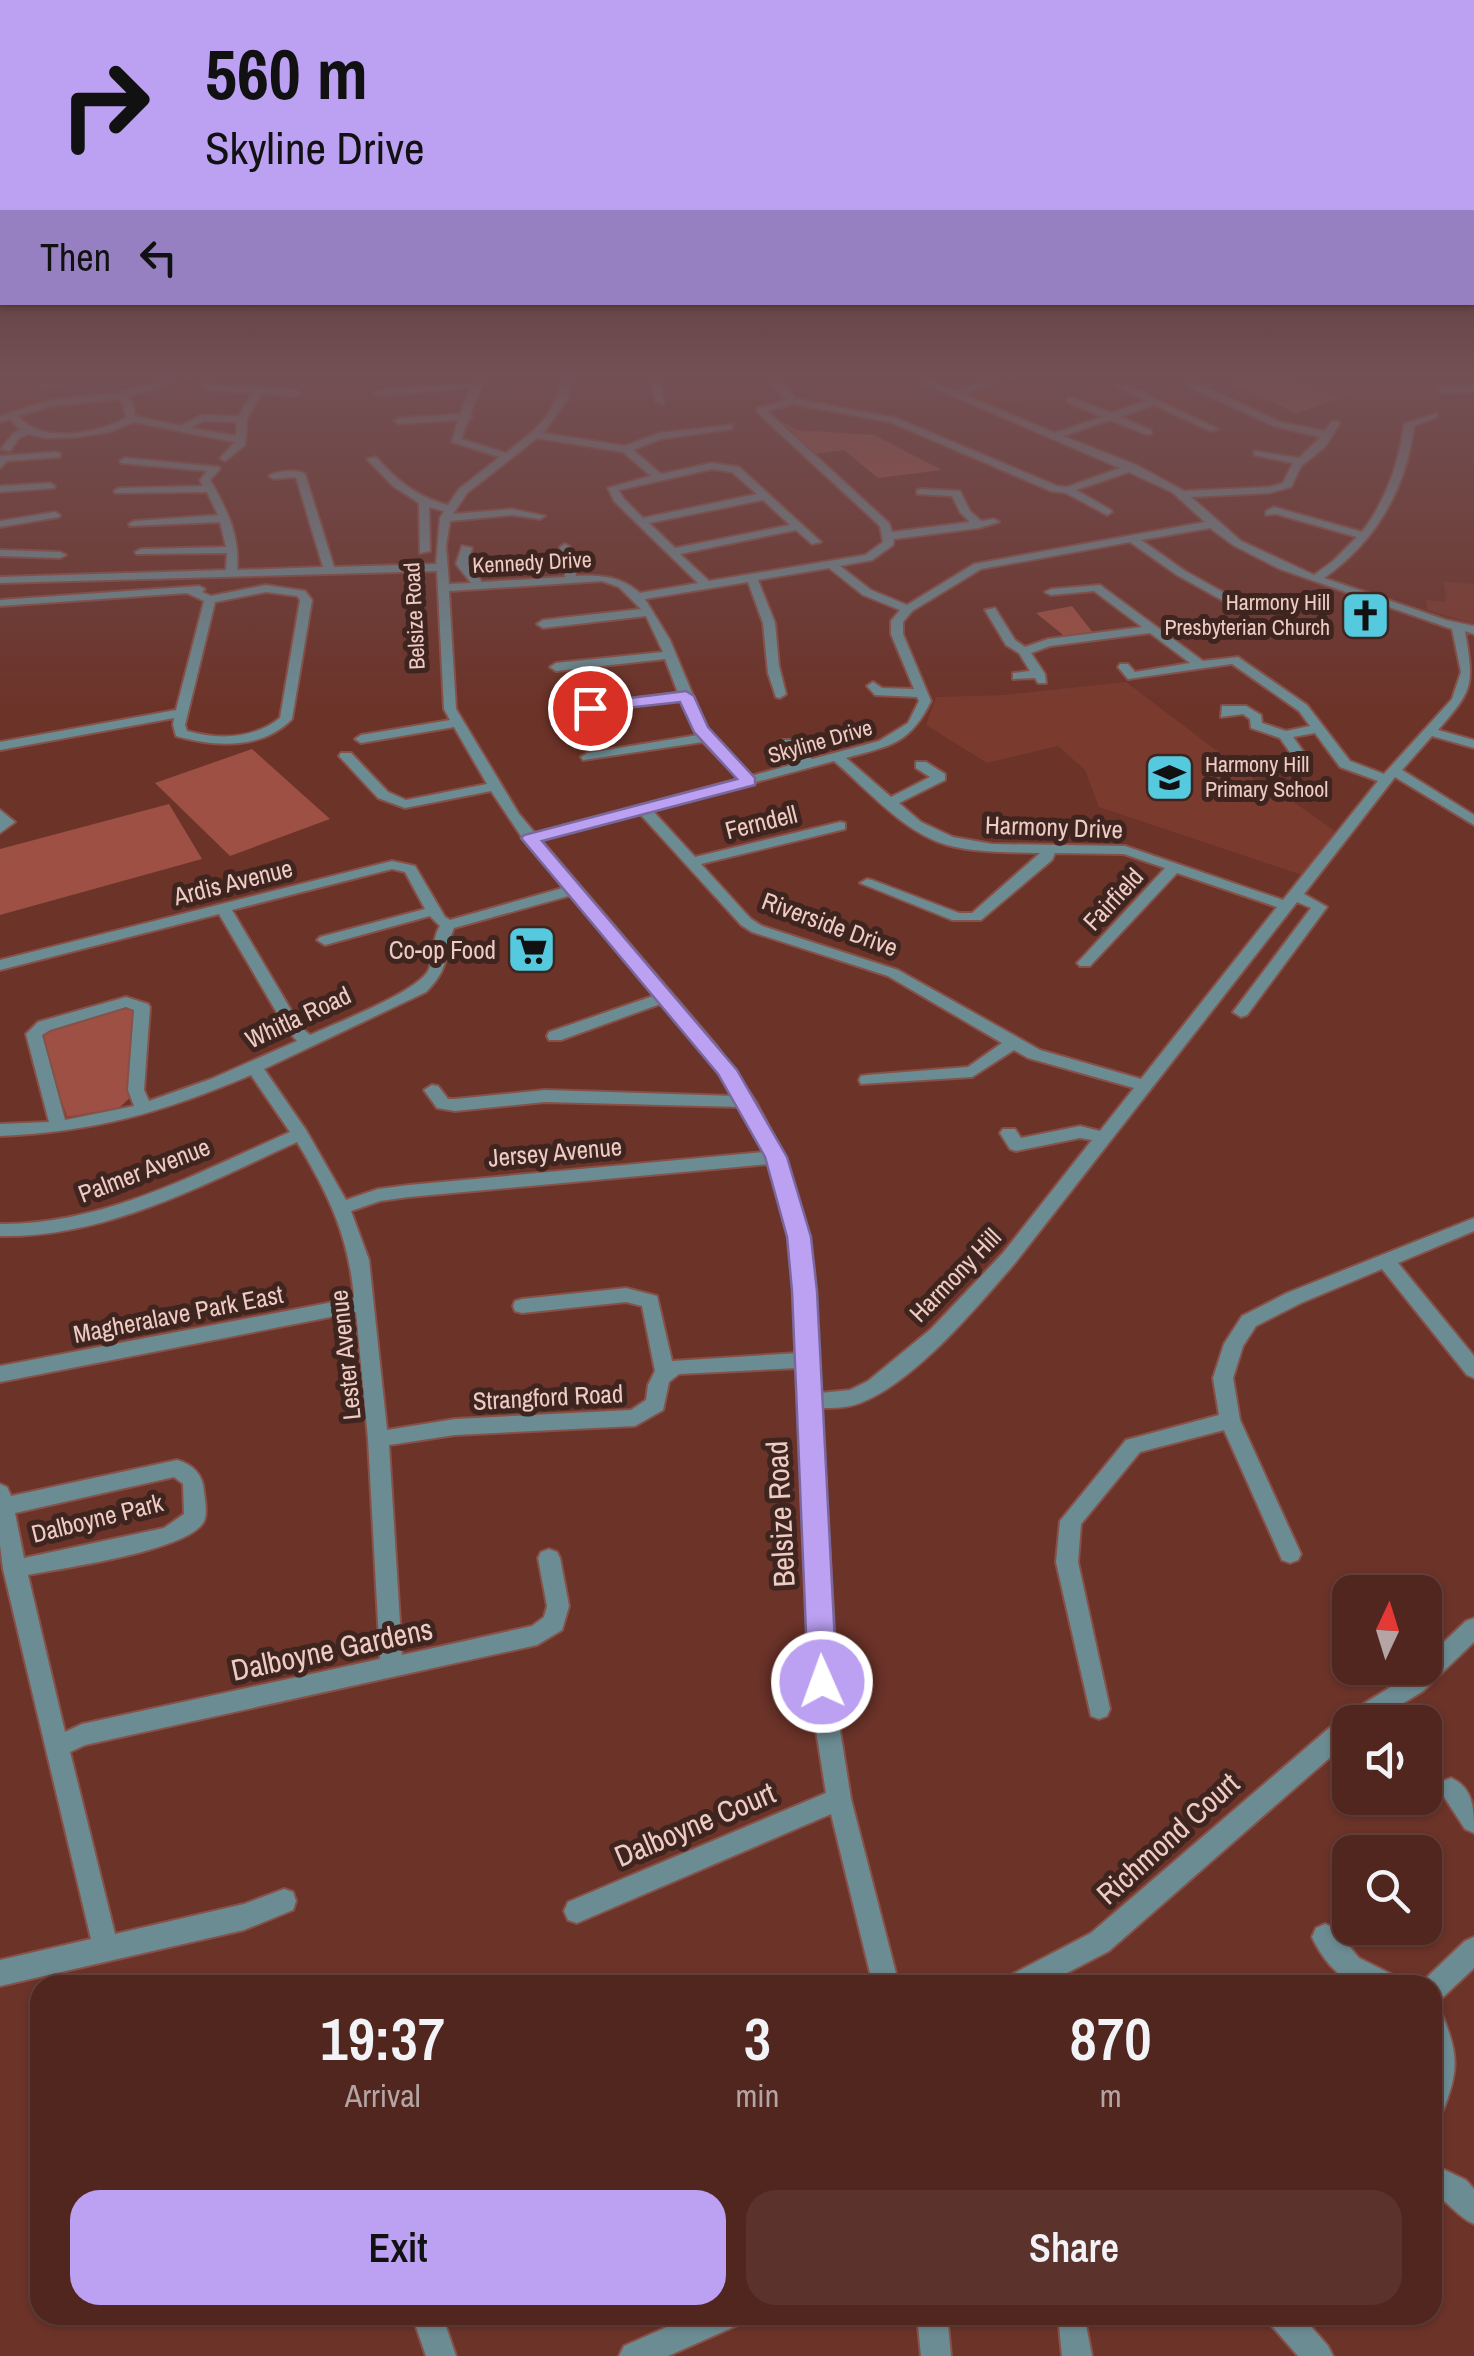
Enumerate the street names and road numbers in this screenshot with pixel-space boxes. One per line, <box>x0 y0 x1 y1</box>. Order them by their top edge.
street label: Kennedy Drive <box>472 544 592 580</box>
street label: Belsize Road <box>396 562 432 670</box>
street label: Skyline Drive <box>764 712 876 770</box>
street label: Ferndell <box>721 797 801 847</box>
street label: Harmony Drive <box>985 808 1123 846</box>
street label: Ardis Avenue <box>169 851 296 913</box>
street label: Fairfield <box>1075 860 1151 938</box>
street label: Riverside Drive <box>757 884 903 964</box>
street label: Whitla Road <box>240 978 356 1056</box>
street label: Palmer Avenue <box>73 1129 215 1211</box>
street label: Jersey Avenue <box>487 1129 623 1175</box>
street label: Harmony Hill <box>902 1221 1008 1329</box>
street label: Magheralave Park East <box>70 1277 286 1351</box>
street label: Lester Avenue <box>321 1288 369 1422</box>
street label: Strangford Road <box>472 1376 624 1418</box>
street label: Belsize Road <box>756 1440 804 1588</box>
street label: Dalboyne Park <box>28 1485 167 1551</box>
street label: Dalboyne Gardens <box>227 1608 436 1690</box>
street label: Richmond Court <box>1087 1763 1247 1913</box>
street label: Dalboyne Court <box>608 1772 781 1876</box>

